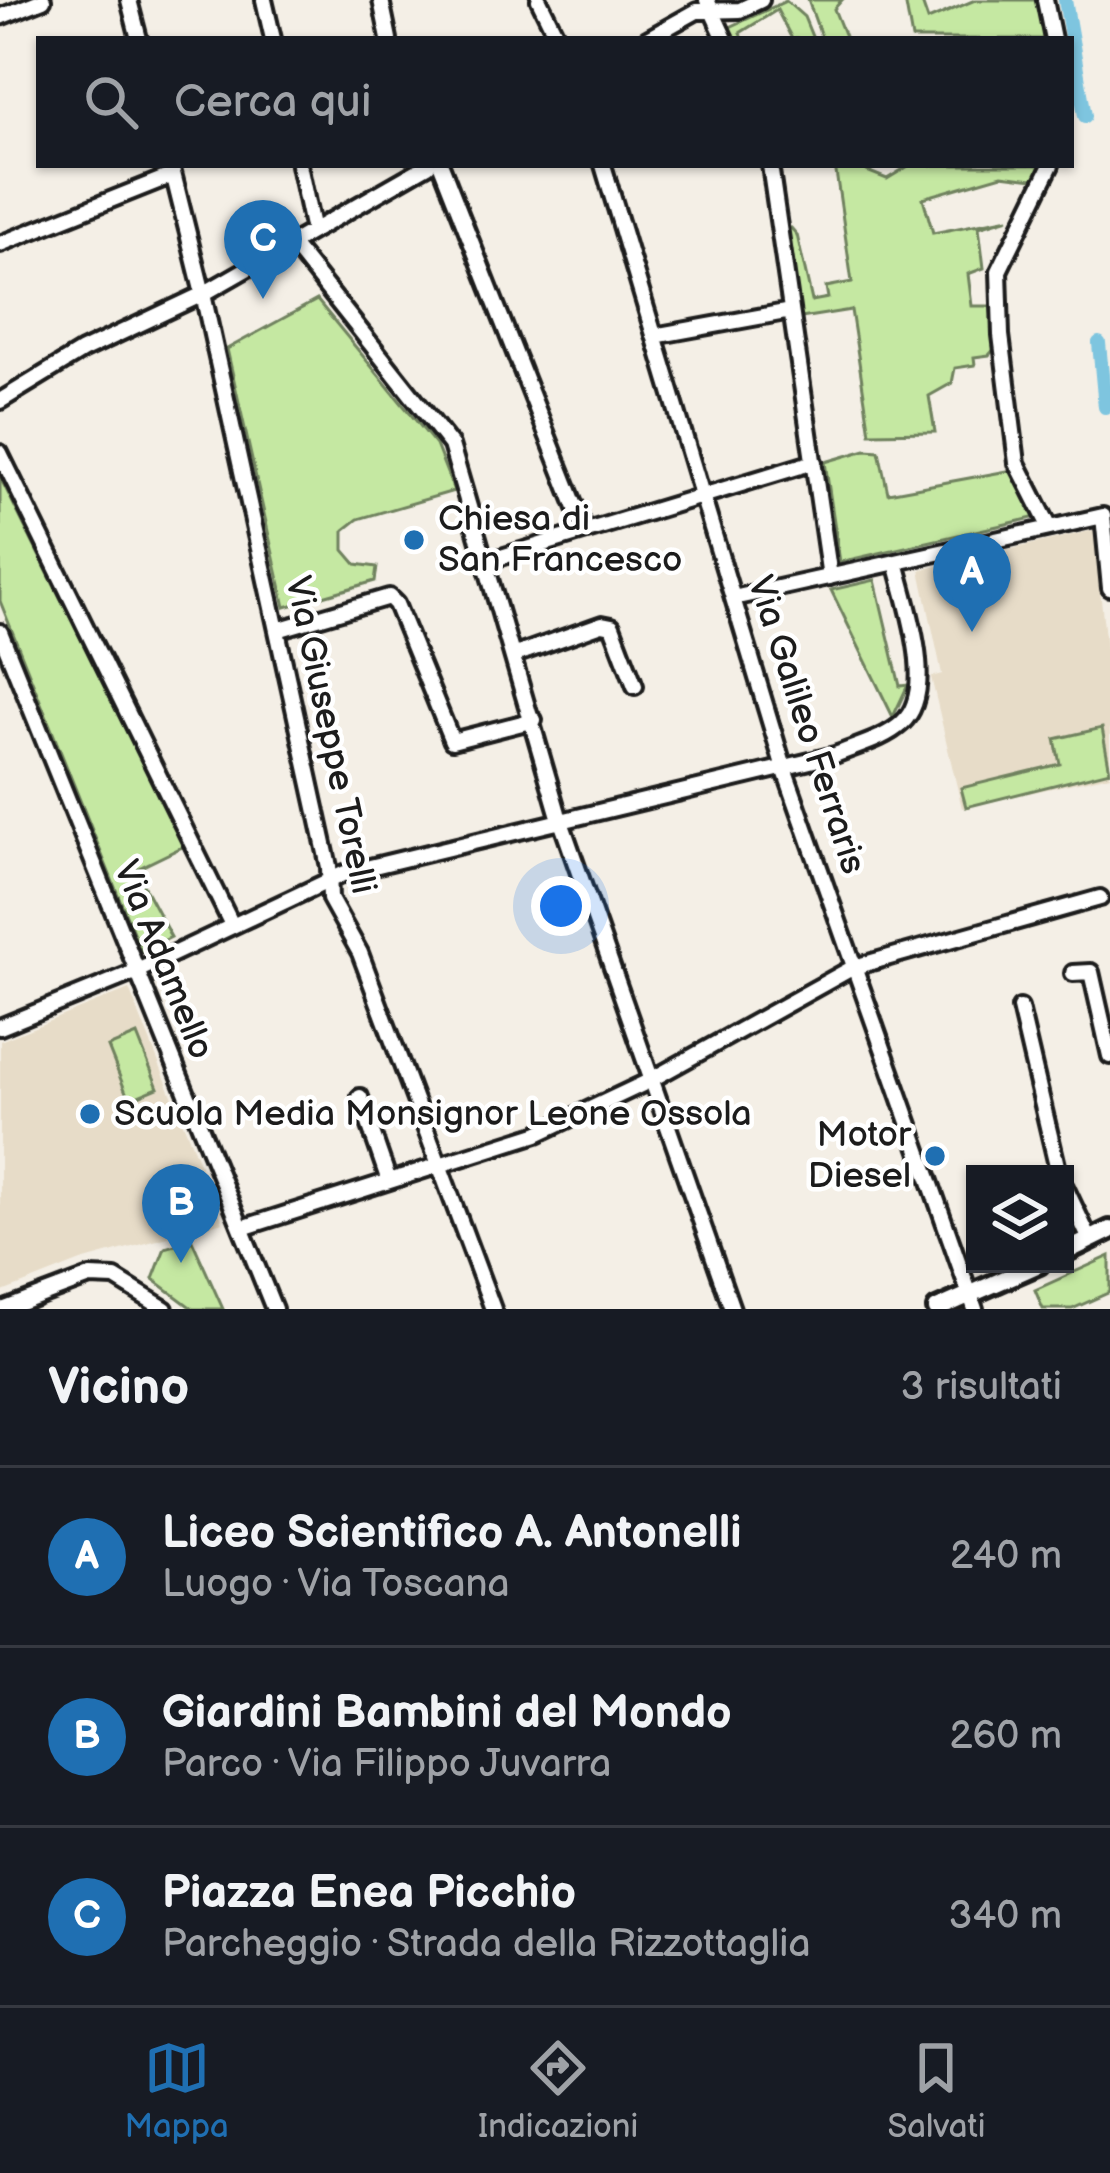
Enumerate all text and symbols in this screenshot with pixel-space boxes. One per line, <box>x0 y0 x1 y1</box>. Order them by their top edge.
search box <box>36 36 1074 168</box>
icon: search <box>78 69 144 135</box>
text: Cerca qui <box>174 75 371 130</box>
pin: C <box>224 200 302 299</box>
place label: Chiesa di San Francesco <box>438 498 683 582</box>
marker: Chiesa di San Francesco <box>401 527 427 553</box>
pin: A <box>933 533 1011 632</box>
street label: Via Galileo Ferraris <box>738 571 874 879</box>
street label: Via Giuseppe Torelli <box>275 572 385 898</box>
street label: Via Adamello <box>104 854 222 1066</box>
your location <box>531 876 591 936</box>
place label: Scuola Media Monsignor Leone Ossola <box>114 1093 752 1136</box>
marker: Scuola Media Monsignor Leone Ossola <box>77 1101 103 1127</box>
place label: Motor Diesel <box>808 1114 912 1198</box>
marker: Motor Diesel <box>922 1143 948 1169</box>
pin: B <box>142 1164 220 1263</box>
map controls <box>966 1165 1074 1273</box>
button: layers <box>966 1165 1074 1273</box>
text: Vicino <box>48 1357 189 1418</box>
text: 3 risultati <box>901 1364 1062 1411</box>
text: Liceo Scientifico A. Antonelli <box>162 1506 741 1561</box>
text: A <box>75 1533 99 1580</box>
text: 240 m <box>950 1533 1062 1580</box>
text: Luogo · Via Toscana <box>162 1561 510 1608</box>
text: Giardini Bambini del Mondo <box>162 1686 732 1741</box>
text: B <box>73 1713 101 1760</box>
text: 260 m <box>949 1713 1062 1760</box>
text: Parco · Via Filippo Juvarra <box>162 1741 611 1788</box>
text: Piazza Enea Picchio <box>162 1866 576 1921</box>
text: C <box>73 1893 101 1940</box>
text: 340 m <box>949 1893 1062 1940</box>
text: Parcheggio · Strada della Rizzottaglia <box>162 1921 811 1968</box>
tab: Mappa <box>125 2035 229 2147</box>
tab: Indicazioni <box>478 2035 638 2147</box>
tab: Salvati <box>887 2035 985 2147</box>

